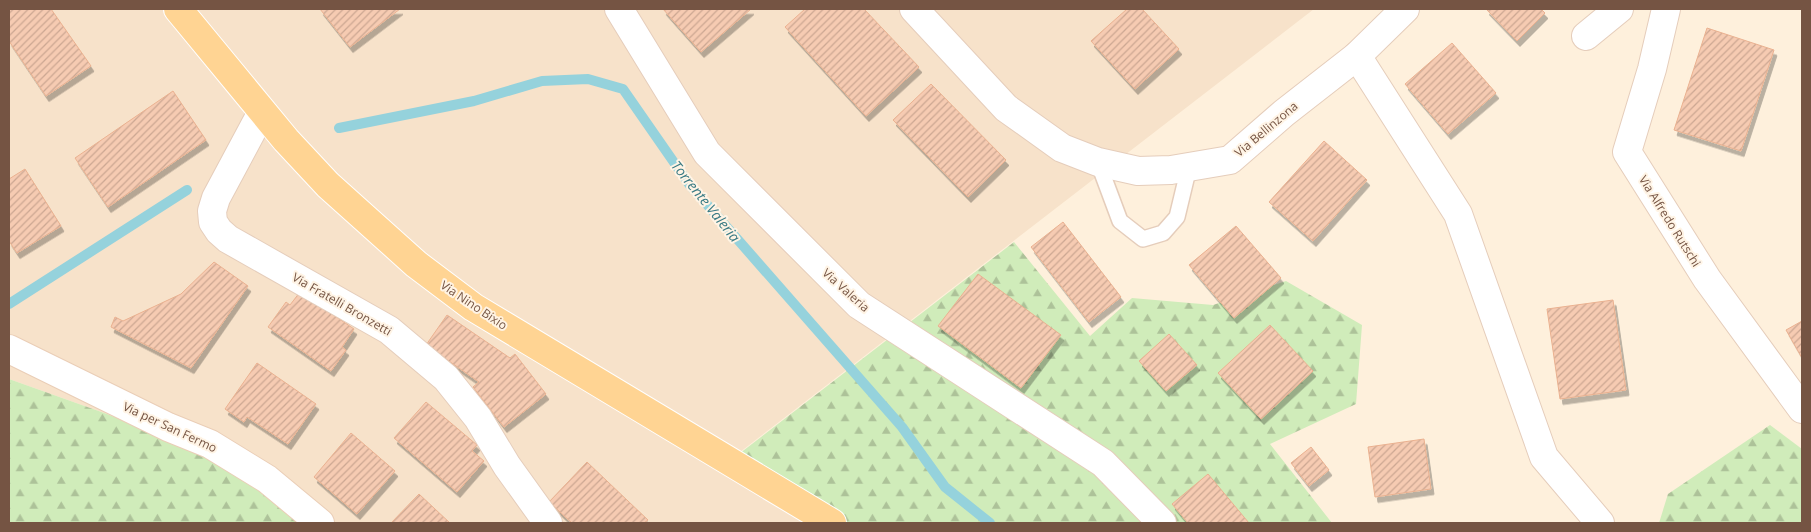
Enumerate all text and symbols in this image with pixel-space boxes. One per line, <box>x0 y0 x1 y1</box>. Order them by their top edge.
street label: Via Bellinzona <box>1231 97 1301 161</box>
water label: Torrente Valeria <box>667 156 745 246</box>
street label: Via Alfredo Rutschi <box>1635 172 1705 270</box>
street label: Via Valeria <box>819 264 873 316</box>
street label: Via Fratelli Bronzetti <box>289 269 395 339</box>
street label: Via Nino Bixio <box>437 276 511 334</box>
street label: Via per San Fermo <box>120 398 220 456</box>

